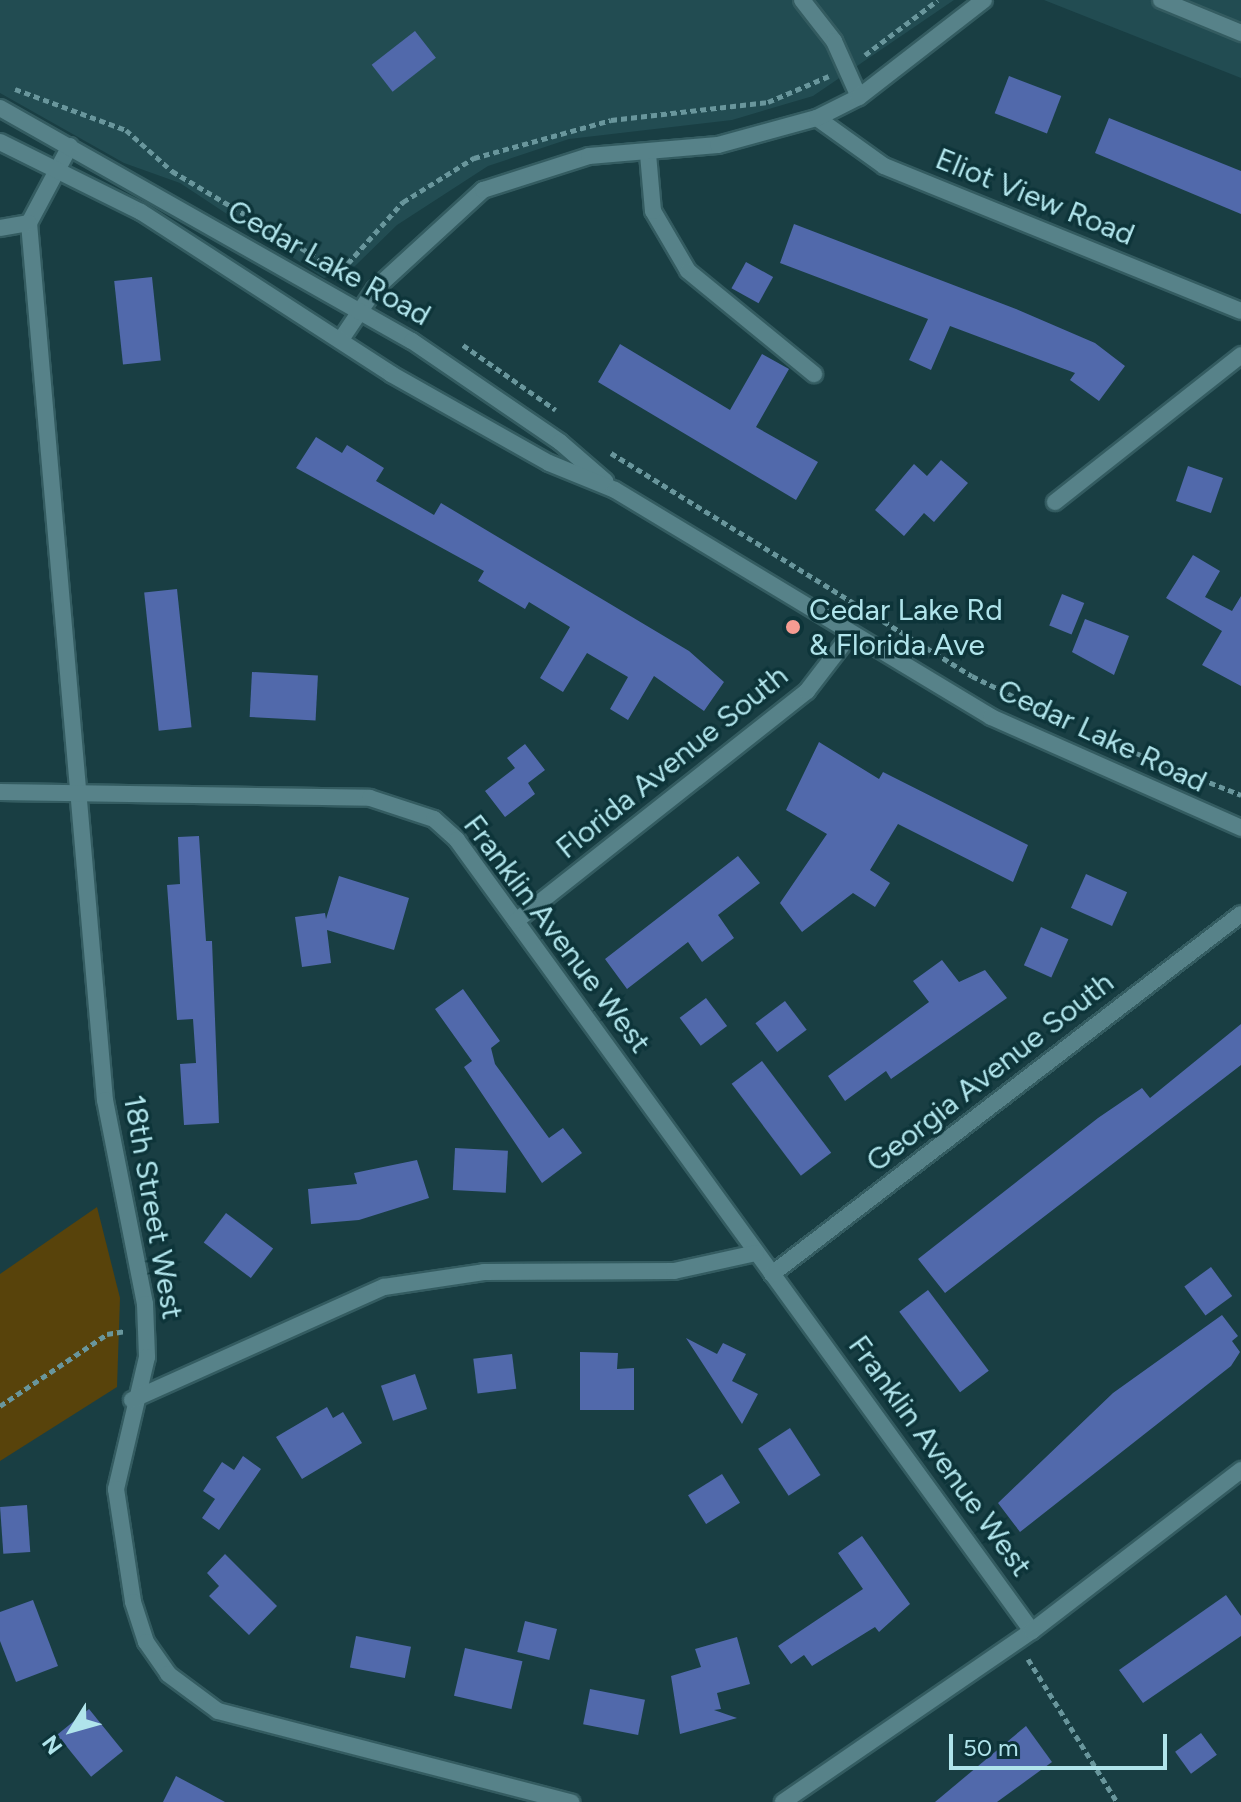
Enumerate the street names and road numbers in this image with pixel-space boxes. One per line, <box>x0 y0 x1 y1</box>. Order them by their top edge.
street label: Eliot View Road <box>930 141 1140 253</box>
street label: Cedar Lake Road <box>221 192 437 334</box>
street label: Florida Avenue South <box>549 658 795 866</box>
street label: Cedar Lake Road <box>992 672 1212 800</box>
street label: Franklin Avenue West <box>456 808 658 1060</box>
street label: Georgia Avenue South <box>859 964 1121 1180</box>
street label: 18th Street West <box>116 1092 190 1322</box>
street label: Franklin Avenue West <box>841 1329 1039 1583</box>

